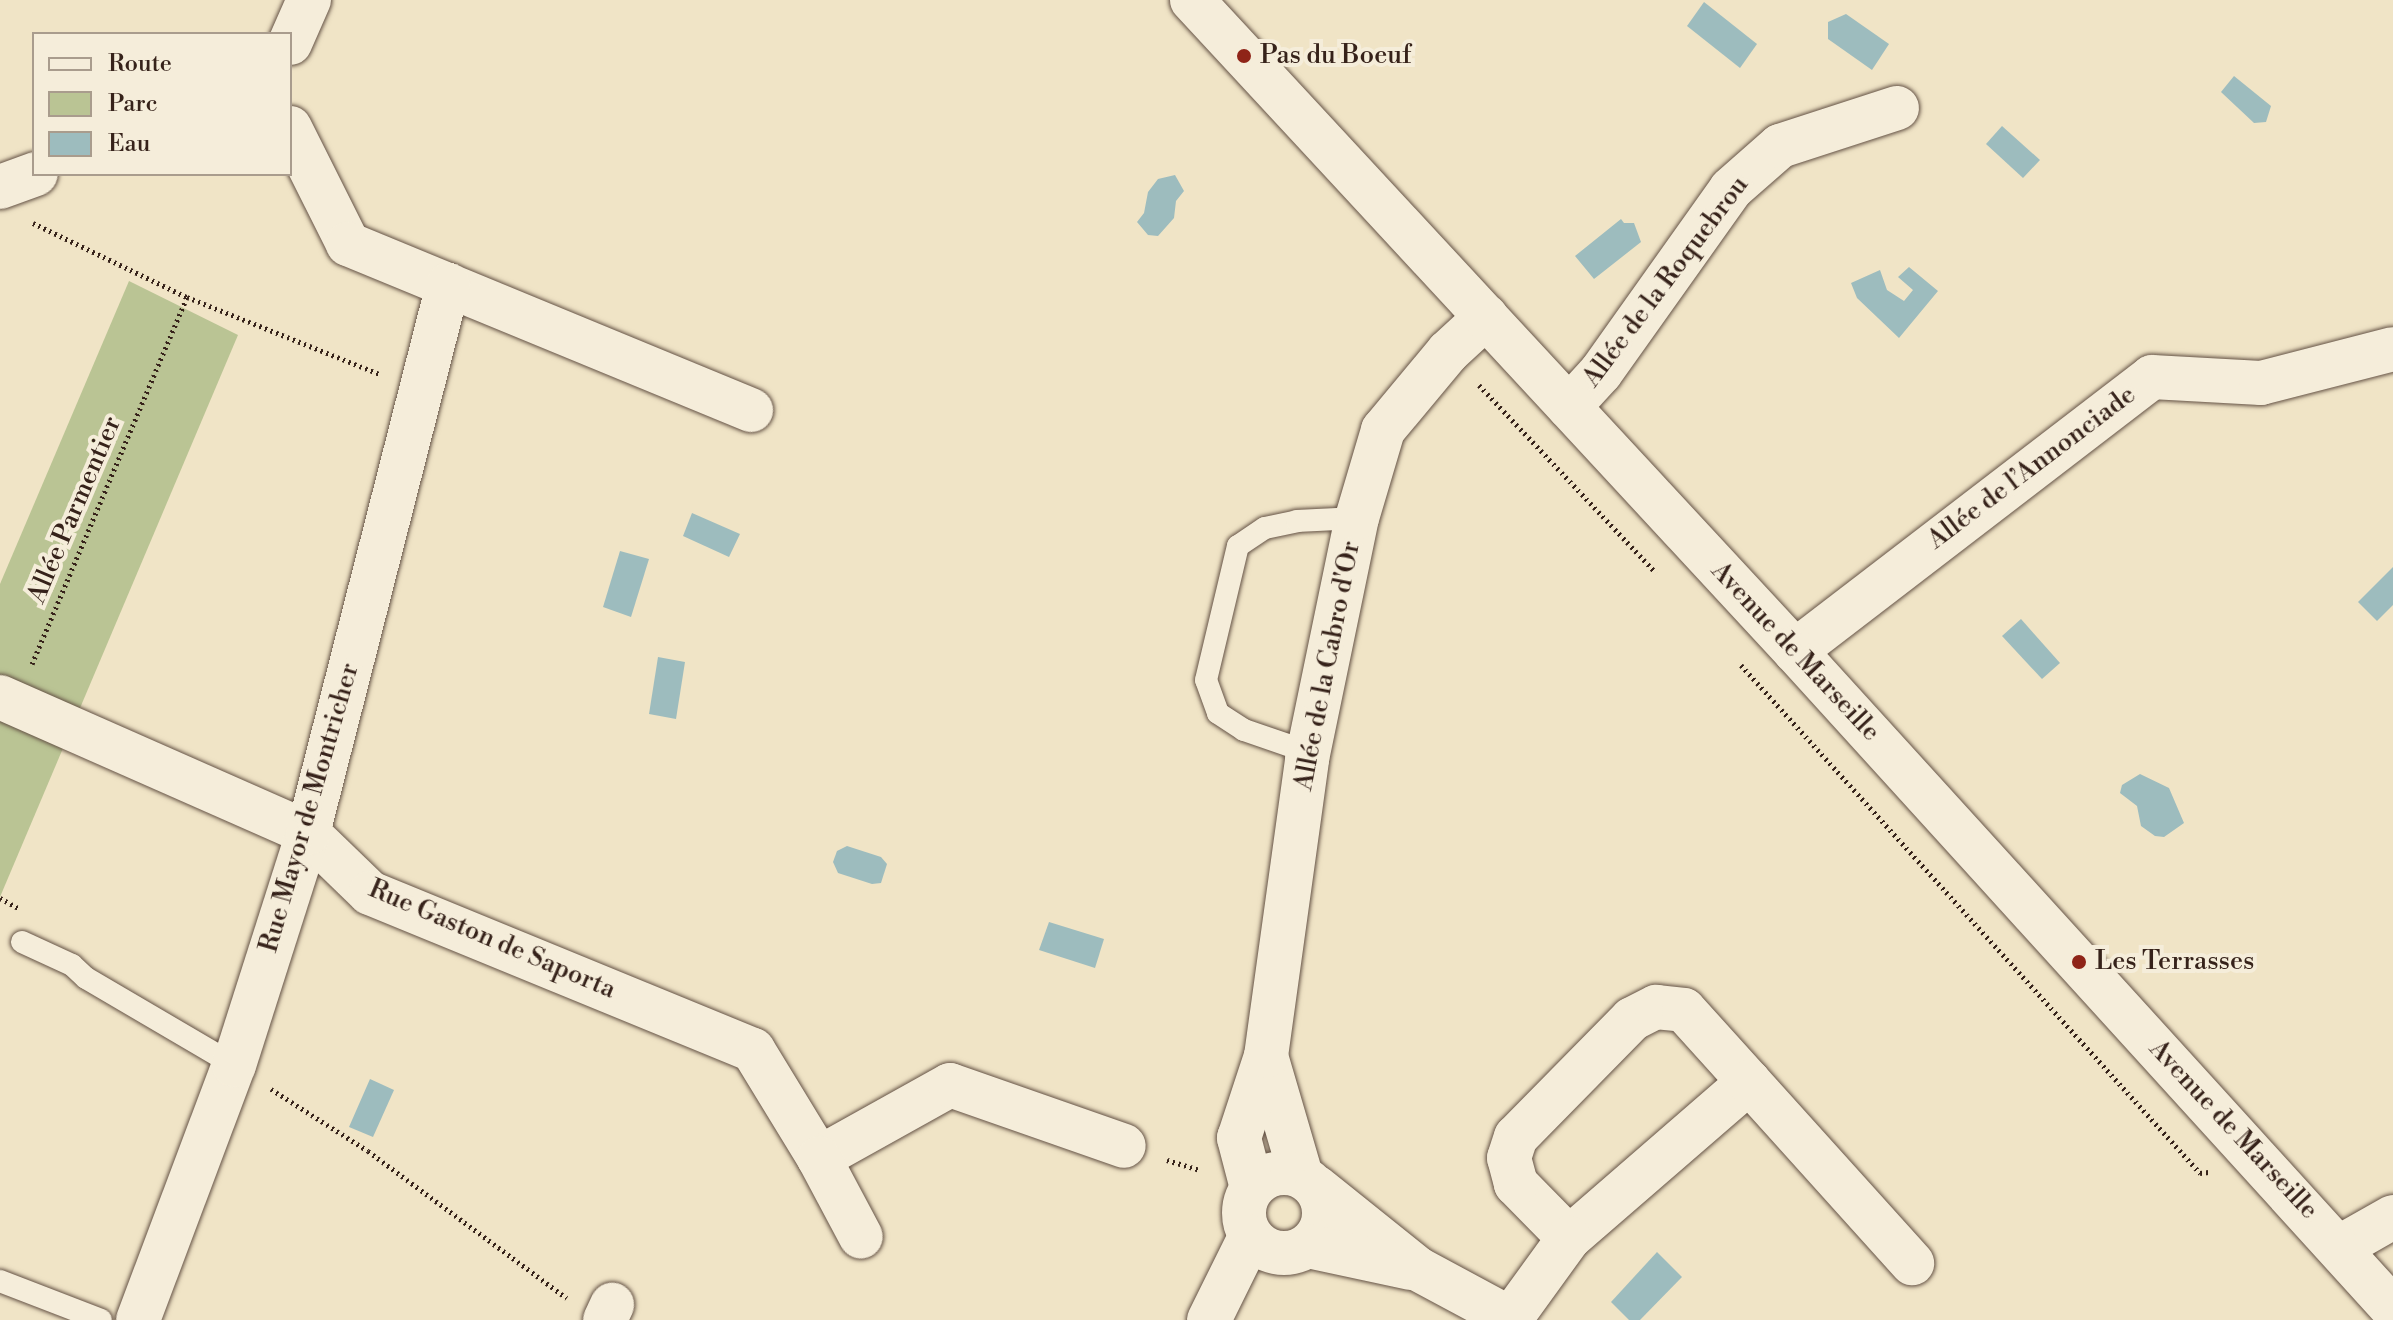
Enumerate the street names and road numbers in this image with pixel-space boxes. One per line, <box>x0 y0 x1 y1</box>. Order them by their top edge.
street label: Allée de la Roquebrou <box>1577 170 1755 394</box>
street label: Allée de l’Annonciade <box>1922 380 2142 556</box>
street label: Allée Parmentier <box>22 412 128 608</box>
street label: Allée de la Cabro d'Or <box>1289 539 1367 793</box>
street label: Avenue de Marseille <box>1704 556 1886 748</box>
street label: Rue Mayor de Montricher <box>254 660 366 956</box>
street label: Rue Gaston de Saporta <box>364 874 620 1006</box>
street label: Avenue de Marseille <box>2142 1034 2324 1226</box>

